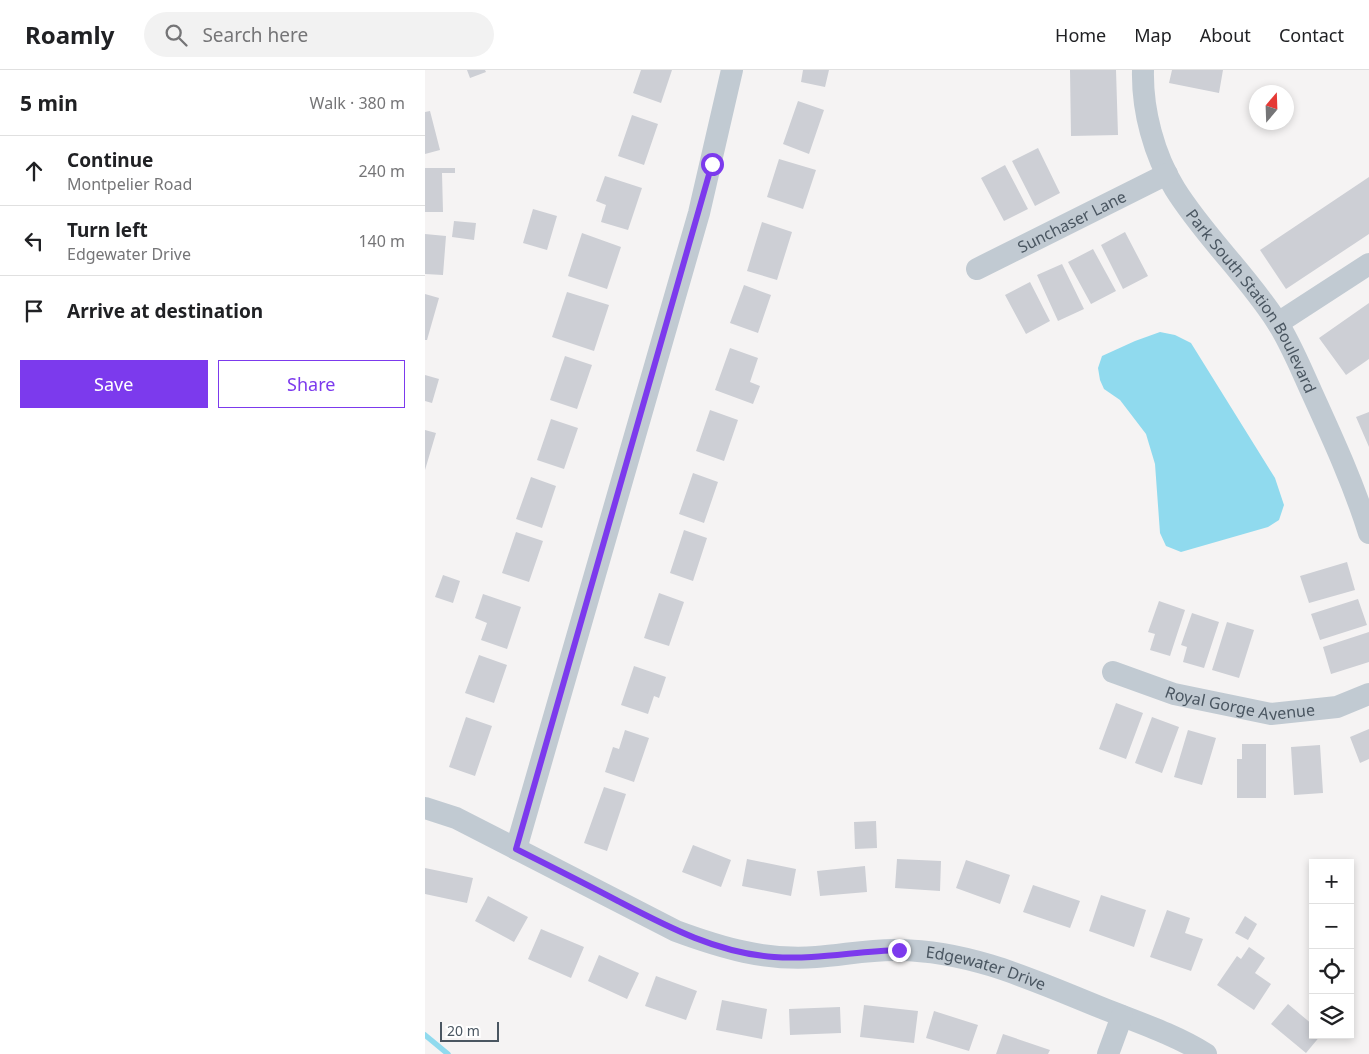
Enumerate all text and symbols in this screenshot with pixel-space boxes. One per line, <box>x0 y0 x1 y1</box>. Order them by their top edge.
search box <box>144 12 494 57</box>
text: Roamly <box>25 18 114 51</box>
icon: search <box>162 21 190 49</box>
text: Search here <box>202 22 308 48</box>
text: Home <box>1055 23 1106 47</box>
text: Map <box>1134 23 1172 47</box>
text: About <box>1200 23 1251 47</box>
text: Contact <box>1279 23 1344 47</box>
north arrow <box>1249 85 1294 130</box>
text: 5 min <box>20 89 78 117</box>
text: Walk · 380 m <box>310 92 405 114</box>
text: Continue <box>67 147 153 173</box>
route start <box>701 153 724 176</box>
icon: ahead <box>20 157 48 185</box>
text: 240 m <box>358 160 405 182</box>
text: Montpelier Road <box>67 173 192 195</box>
street label: Sunchaser Lane <box>1014 185 1130 258</box>
street label: Park South Station Boulevard <box>1181 204 1322 397</box>
text: Turn left <box>67 217 148 243</box>
icon: left <box>20 227 48 255</box>
text: 140 m <box>358 230 405 252</box>
text: Edgewater Drive <box>67 243 191 265</box>
icon: arrive <box>20 297 48 325</box>
text: Arrive at destination <box>67 298 263 324</box>
button: Save <box>20 360 208 408</box>
button: Share <box>218 360 405 408</box>
street label: Royal Gorge Avenue <box>1162 681 1316 725</box>
map controls <box>1309 859 1354 1039</box>
button: + <box>1309 859 1354 904</box>
button: − <box>1309 904 1354 949</box>
route end <box>888 939 911 962</box>
street label: Edgewater Drive <box>925 941 1049 995</box>
button: locate <box>1309 949 1354 994</box>
button: layers <box>1309 994 1354 1039</box>
scale bar <box>440 1019 499 1042</box>
text: 20 m <box>447 1021 480 1040</box>

